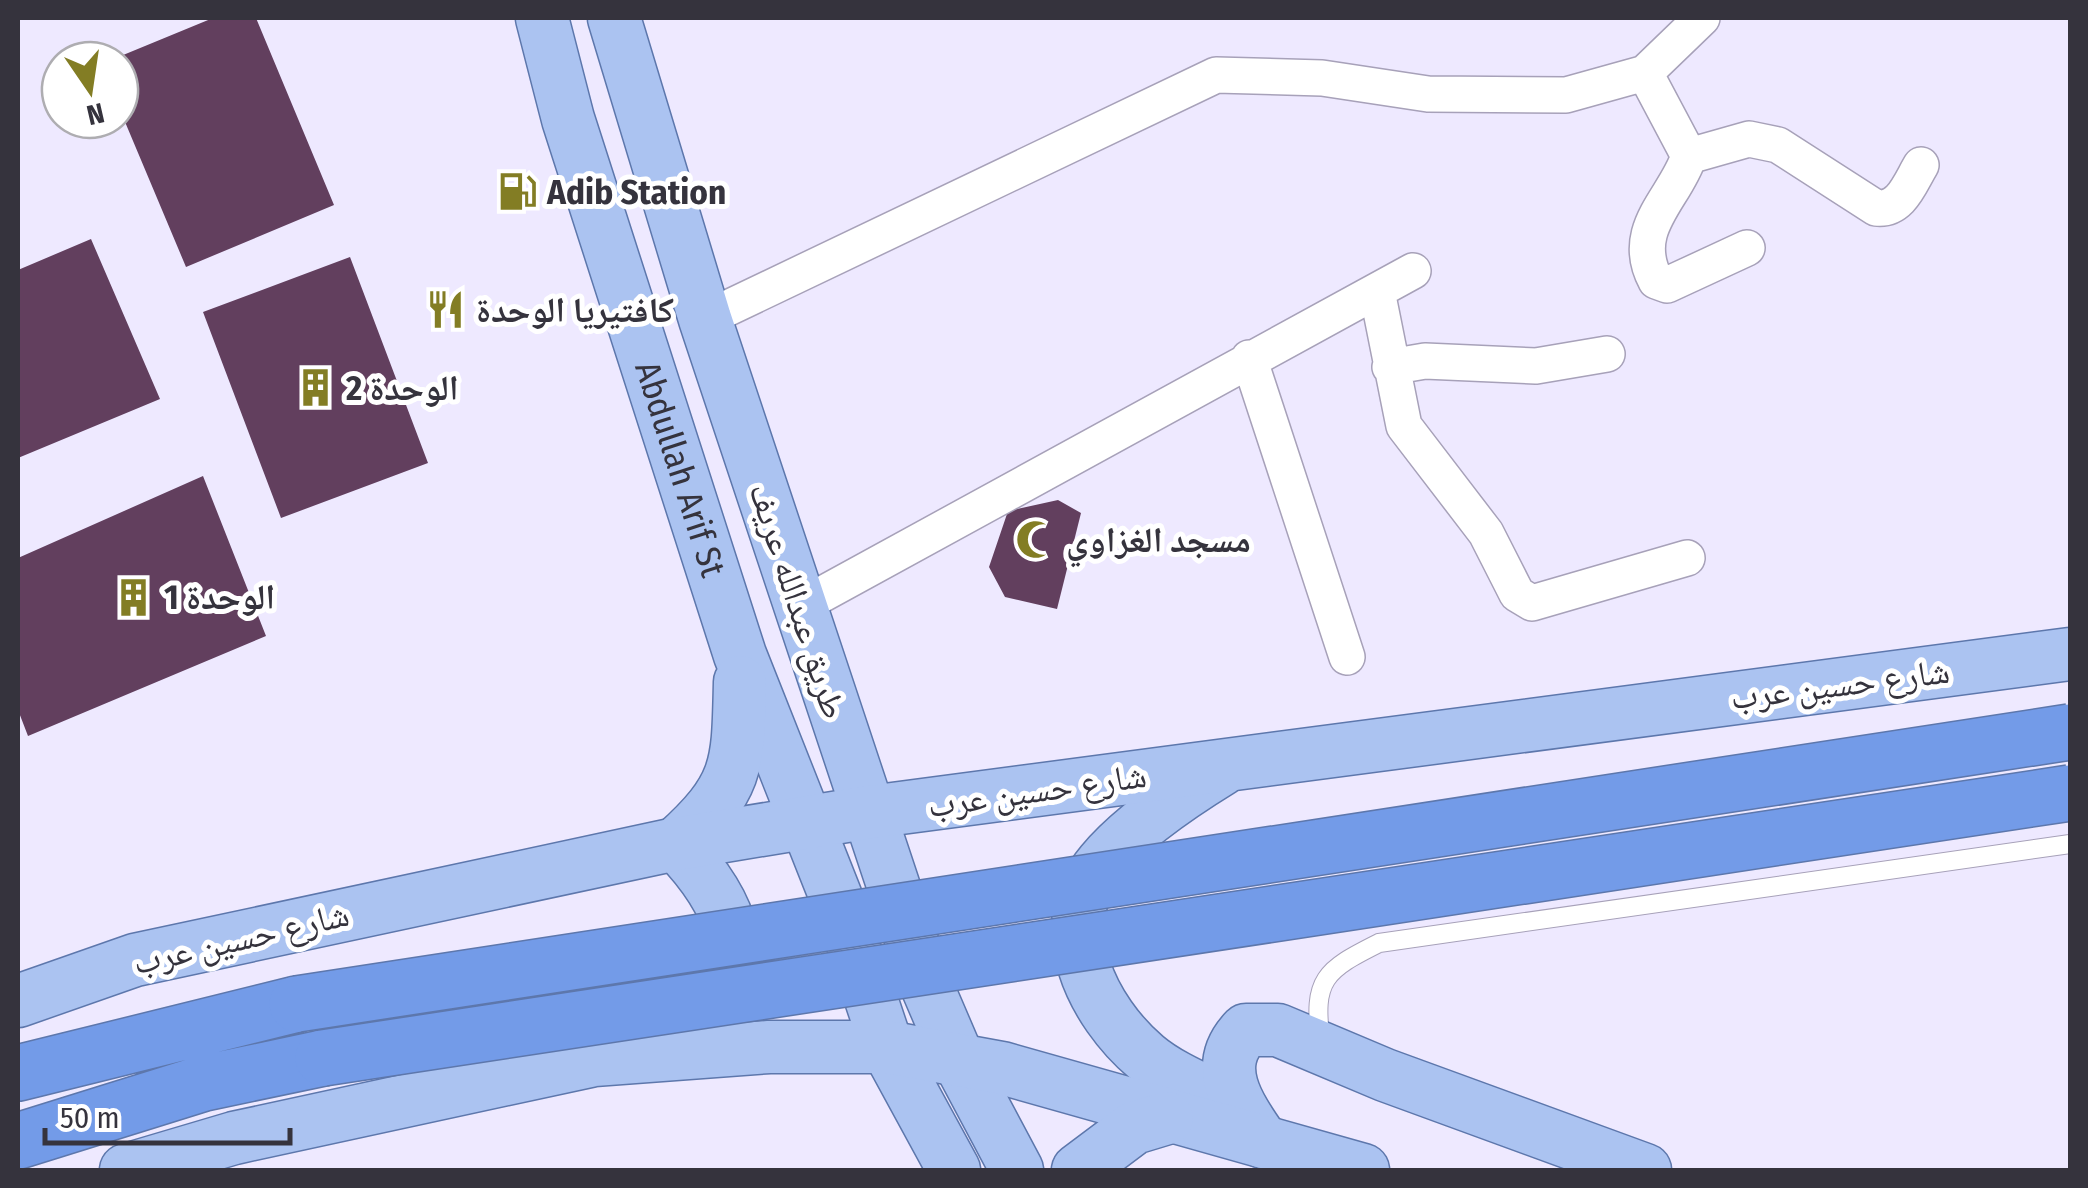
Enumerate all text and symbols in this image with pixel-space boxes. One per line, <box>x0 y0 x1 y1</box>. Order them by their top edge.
north arrow <box>40 40 140 140</box>
text: N <box>84 96 107 132</box>
fuel station icon: Adib Station <box>496 171 538 213</box>
place label: Adib Station <box>546 171 726 213</box>
restaurant icon: كافتيريا الوحدة <box>425 289 467 331</box>
place label: كافتيريا الوحدة <box>476 289 674 331</box>
street label: Abdullah Arif St <box>626 356 735 582</box>
building icon: الوحدة 2 <box>295 367 337 409</box>
place label: الوحدة 2 <box>345 367 459 409</box>
street label: طريق عبدالله عريف <box>740 478 856 724</box>
mosque icon: مسجد الغزاوي <box>1015 519 1057 561</box>
place label: مسجد الغزاوي <box>1066 519 1251 568</box>
building icon: الوحدة 1 <box>113 576 155 618</box>
place label: الوحدة 1 <box>164 576 275 618</box>
street label: شارع حسين عرب <box>1728 650 1952 719</box>
street label: شارع حسين عرب <box>925 754 1149 827</box>
street label: شارع حسين عرب <box>129 893 353 984</box>
scale bar <box>45 1083 290 1145</box>
text: 50 m <box>60 1100 120 1136</box>

